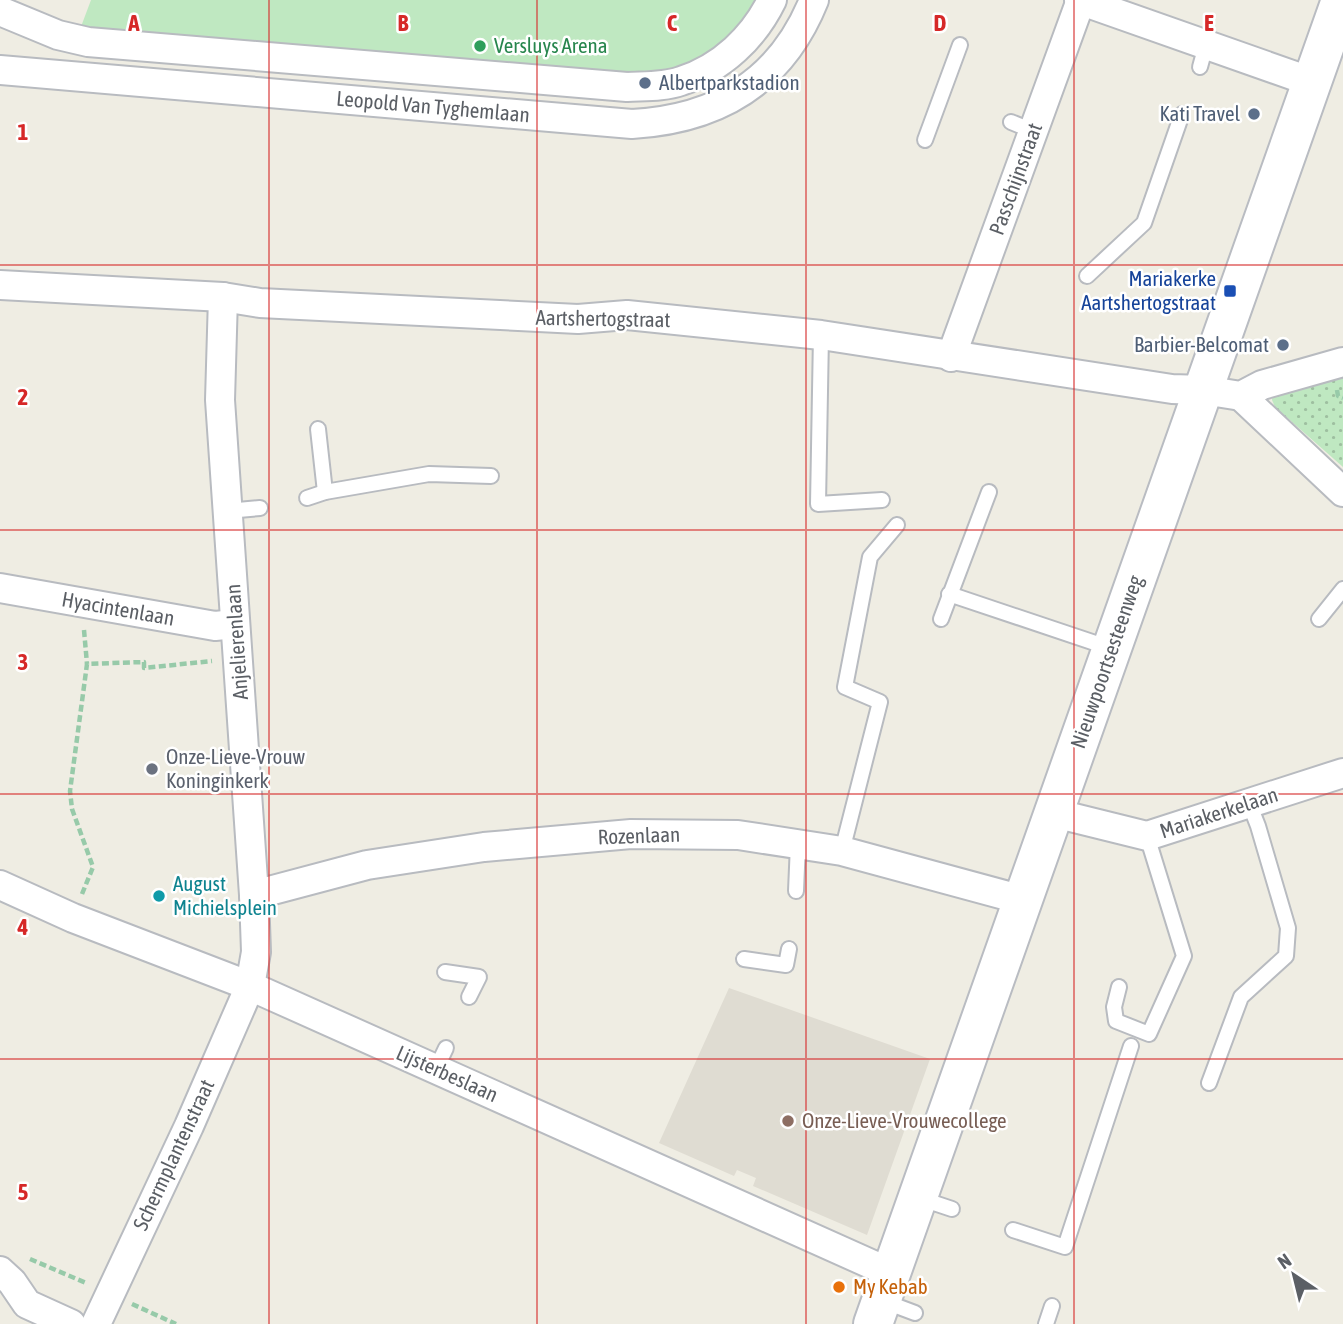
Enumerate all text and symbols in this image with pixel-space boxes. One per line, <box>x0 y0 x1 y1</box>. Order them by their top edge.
text: A <box>127 10 140 36</box>
text: B <box>398 10 409 36</box>
text: C <box>667 10 678 36</box>
text: D <box>934 10 947 36</box>
text: E <box>1204 10 1214 36</box>
place label: Versluys Arena <box>494 33 607 57</box>
marker: Versluys Arena <box>472 38 488 54</box>
place label: Albertparkstadion <box>659 70 800 94</box>
marker: Albertparkstadion <box>637 75 653 91</box>
street label: Leopold Van Tyghemlaan <box>335 86 531 126</box>
place label: Kati Travel <box>1160 101 1240 125</box>
marker: Kati Travel <box>1246 106 1262 122</box>
text: 1 <box>18 119 29 145</box>
street label: Passchijnstraat <box>984 120 1046 238</box>
place label: Mariakerke Aartshertogstraat <box>1081 266 1216 314</box>
marker: Mariakerke Aartshertogstraat <box>1222 283 1238 299</box>
street label: Aartshertogstraat <box>535 305 671 331</box>
place label: Barbier-Belcomat <box>1134 332 1269 356</box>
marker: Barbier-Belcomat <box>1275 337 1291 353</box>
text: 2 <box>18 384 28 410</box>
street label: Nieuwpoortsesteenweg <box>1065 572 1147 751</box>
street label: Anjelierenlaan <box>220 583 252 701</box>
street label: Hyacintenlaan <box>60 586 176 630</box>
text: 3 <box>18 649 28 675</box>
place label: Onze-Lieve-Vrouw Koninginkerk <box>166 744 306 792</box>
marker: Onze-Lieve-Vrouw Koninginkerk <box>144 761 160 777</box>
street label: Mariakerkelaan <box>1157 782 1281 842</box>
street label: Rozenlaan <box>597 822 681 848</box>
place label: August Michielsplein <box>173 871 277 919</box>
marker: August Michielsplein <box>151 888 167 904</box>
text: 4 <box>17 914 29 940</box>
street label: Lijsterbeslaan <box>393 1040 502 1106</box>
street label: Schermplantenstraat <box>128 1075 219 1234</box>
place label: Onze-Lieve-Vrouwecollege <box>802 1108 1007 1132</box>
marker: Onze-Lieve-Vrouwecollege <box>780 1113 796 1129</box>
text: 5 <box>18 1179 29 1205</box>
north arrow <box>1259 1240 1329 1310</box>
text: N <box>1273 1249 1295 1273</box>
place label: My Kebab <box>853 1274 928 1298</box>
marker: My Kebab <box>831 1279 847 1295</box>

